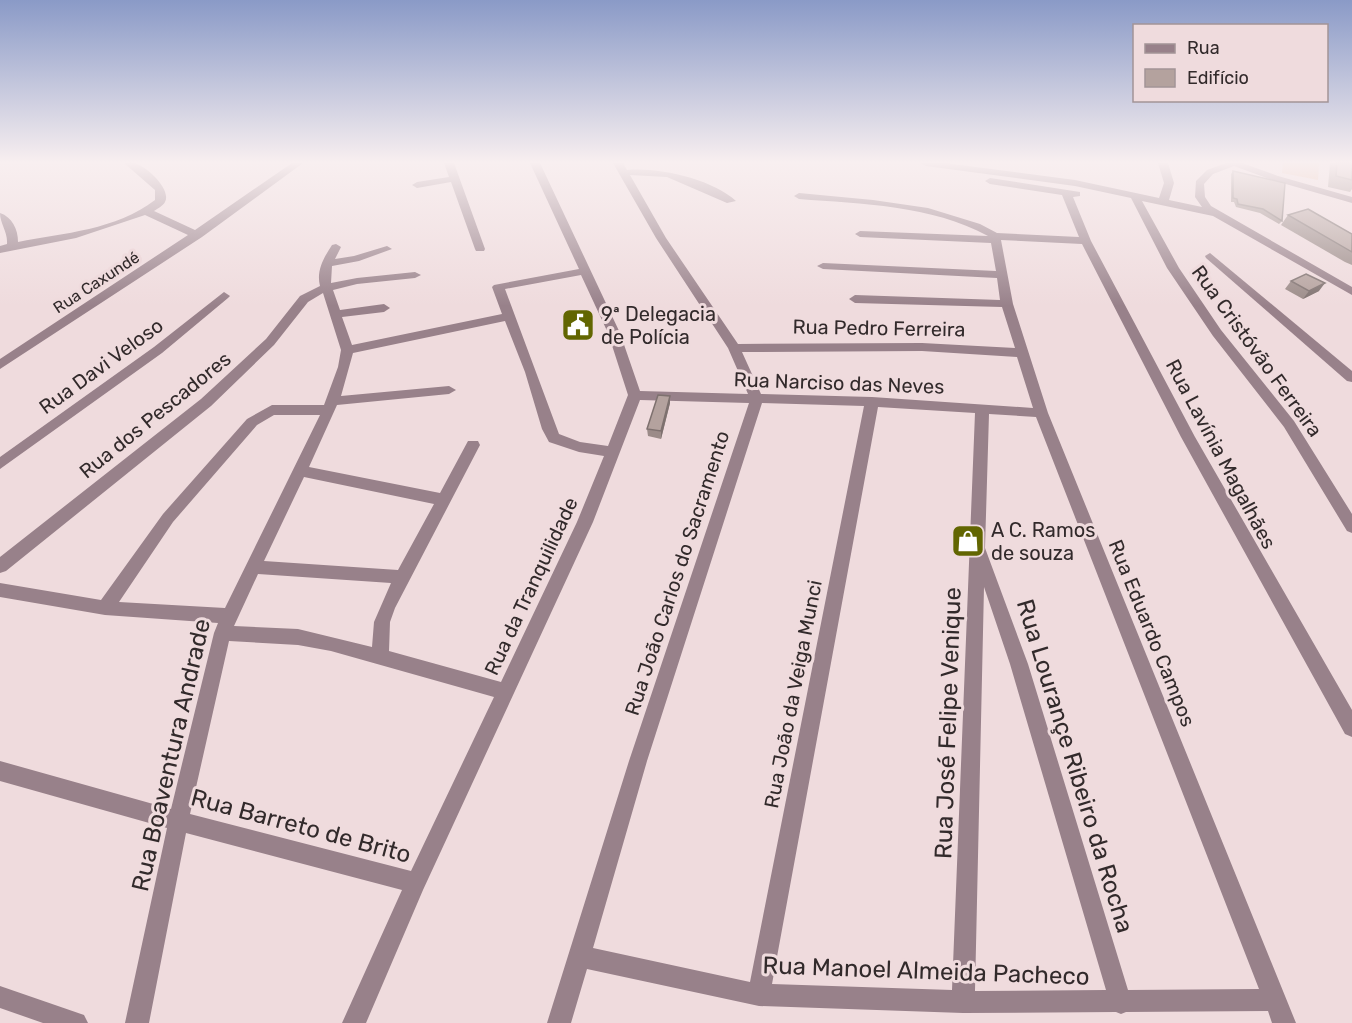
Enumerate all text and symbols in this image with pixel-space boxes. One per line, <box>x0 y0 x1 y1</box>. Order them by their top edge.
legend <box>1133 24 1328 102</box>
text: Rua <box>1187 37 1220 59</box>
text: Edifício <box>1187 67 1249 89</box>
street label: Rua Caxundé <box>50 248 143 317</box>
street label: Rua Cristóvão Ferreira <box>1187 261 1327 441</box>
place label: 9ª Delegacia de Polícia <box>601 302 716 349</box>
public building icon: 9ª Delegacia de Polícia <box>560 307 596 343</box>
street label: Rua Davi Veloso <box>34 313 168 419</box>
street label: Rua Pedro Ferreira <box>792 314 966 342</box>
street label: Rua dos Pescadores <box>74 347 236 483</box>
street label: Rua Lavínia Magalhães <box>1161 355 1281 553</box>
street label: Rua Narciso das Neves <box>733 367 945 399</box>
street label: Rua João Carlos do Sacramento <box>620 428 734 718</box>
street label: Rua da Tranquilidade <box>479 493 583 679</box>
place label: A C. Ramos de souza <box>991 518 1095 565</box>
shop icon: A C. Ramos de souza <box>950 523 986 559</box>
street label: Rua Eduardo Campos <box>1104 536 1200 730</box>
street label: Rua João da Veiga Munci <box>759 578 827 810</box>
street label: Rua José Felipe Venique <box>929 587 967 859</box>
street label: Rua Lourançe Ribeiro da Rocha <box>1011 596 1139 936</box>
street label: Rua Boaventura Andrade <box>126 616 216 894</box>
street label: Rua Barreto de Brito <box>188 783 414 869</box>
street label: Rua Manoel Almeida Pacheco <box>762 951 1090 991</box>

